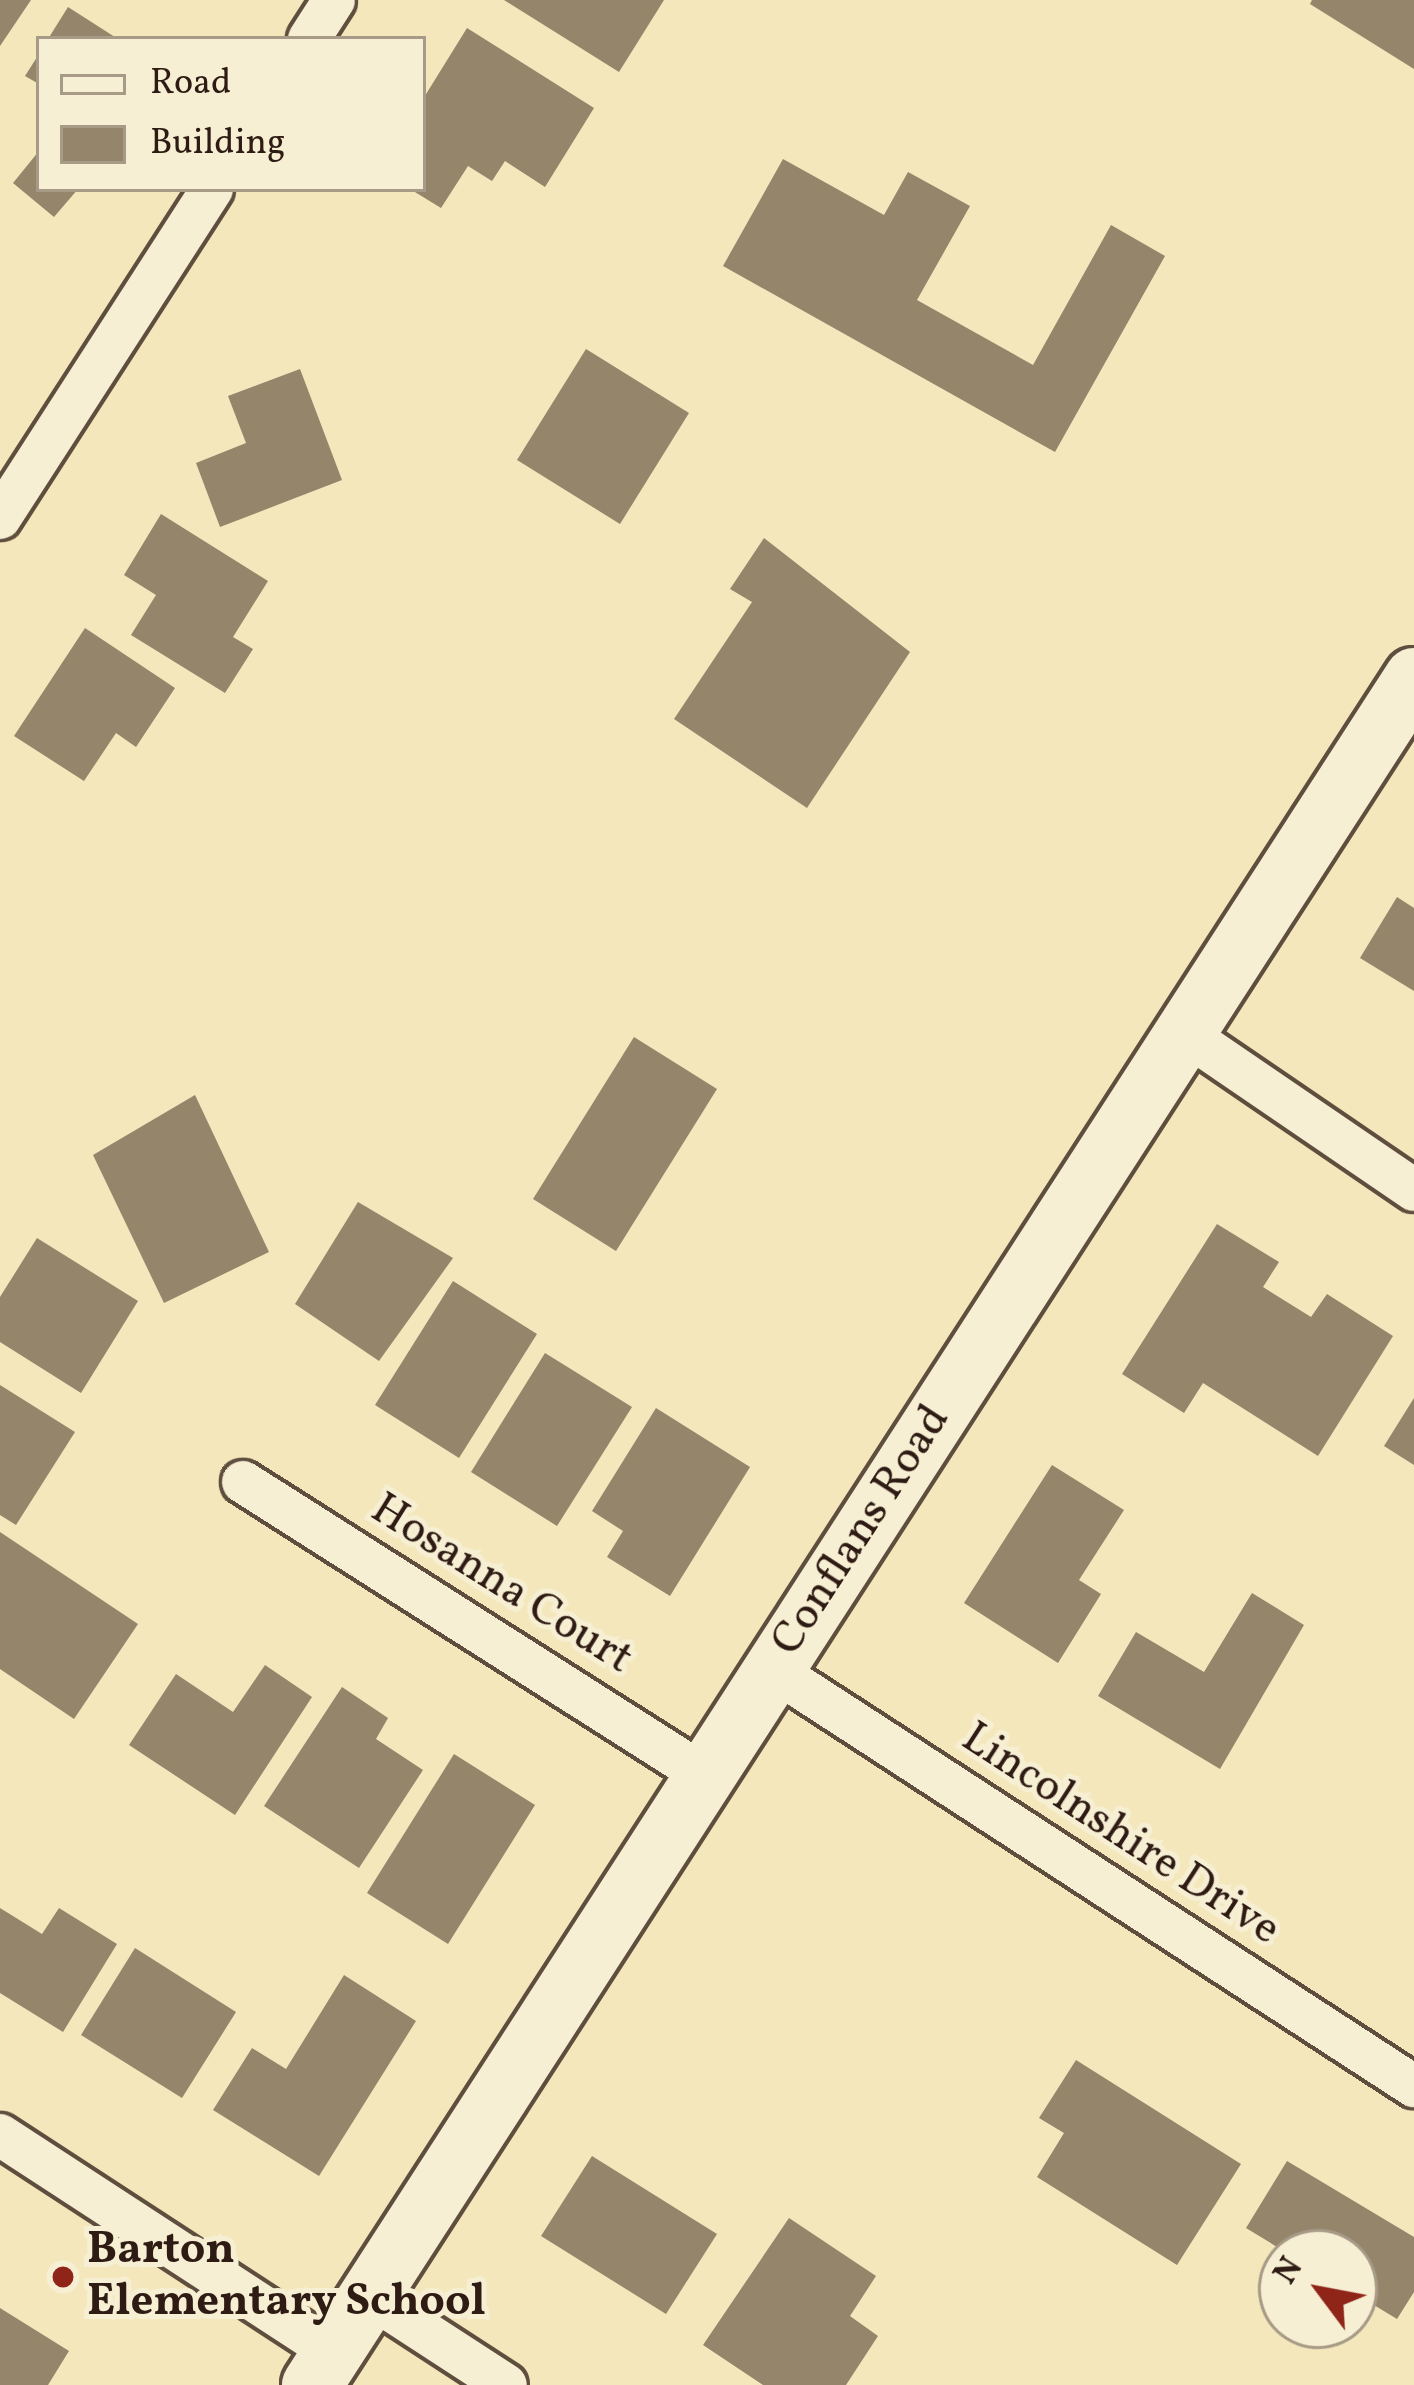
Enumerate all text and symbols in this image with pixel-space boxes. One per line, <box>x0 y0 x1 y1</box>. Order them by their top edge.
legend <box>36 36 426 192</box>
text: Road <box>150 59 231 109</box>
text: Building <box>150 119 285 169</box>
street label: Conflans Road <box>761 1396 963 1666</box>
street label: Hosanna Court <box>360 1483 642 1687</box>
street label: Lincolnshire Drive <box>951 1712 1289 1958</box>
place label: Barton Elementary School <box>87 2224 486 2330</box>
north arrow <box>1258 2229 1378 2349</box>
text: N <box>1264 2249 1316 2294</box>
marker: Barton Elementary School <box>50 2264 76 2290</box>

